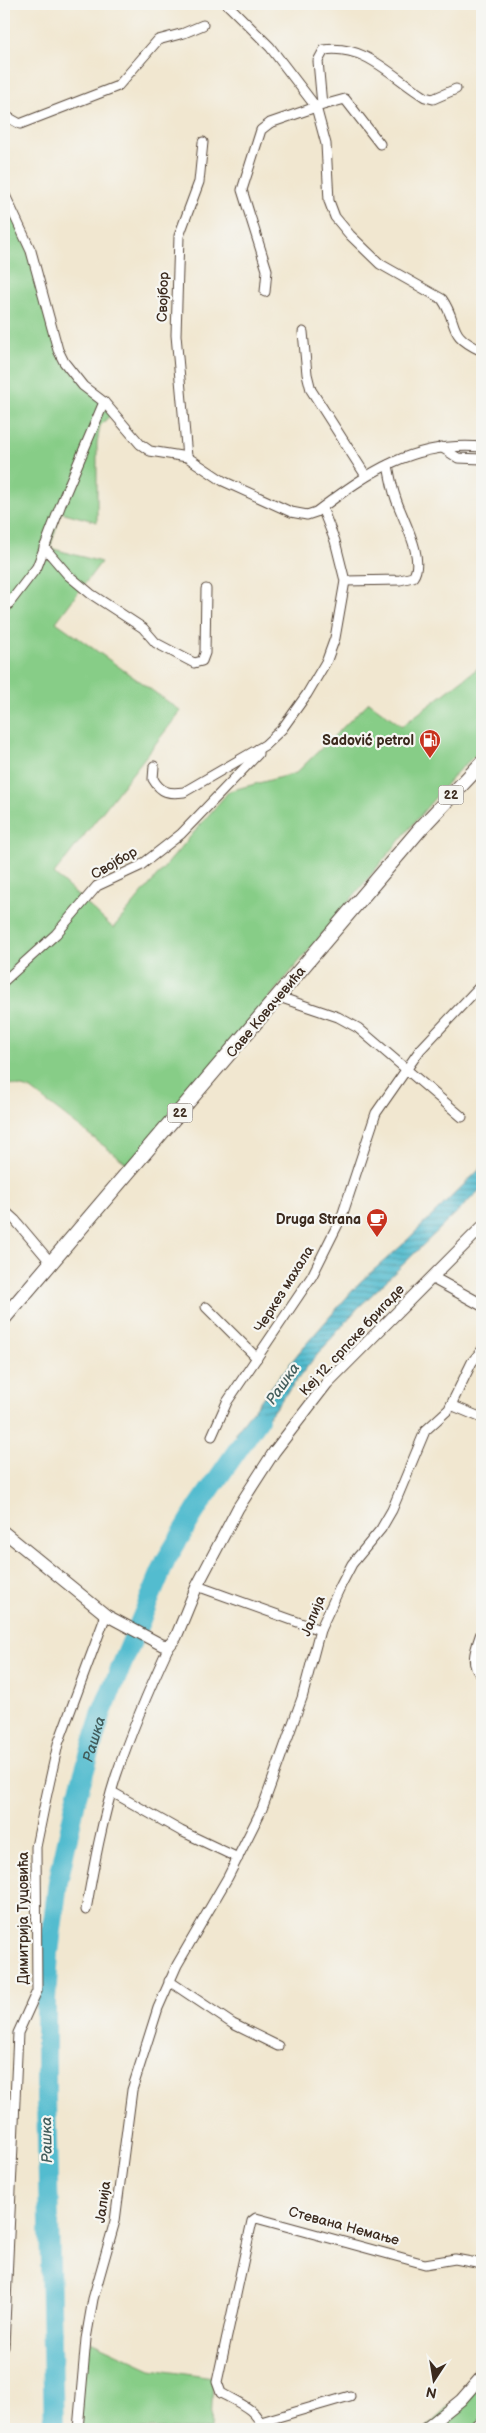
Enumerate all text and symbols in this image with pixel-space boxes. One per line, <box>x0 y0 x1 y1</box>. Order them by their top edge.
street label: Својбор <box>154 272 172 322</box>
fuel station icon: Sadović petrol <box>418 728 442 759</box>
place label: Sadović petrol <box>322 732 414 749</box>
road number: 22 <box>438 786 464 804</box>
street label: Својбор <box>88 843 140 883</box>
street label: Саве Ковачевића <box>223 962 310 1061</box>
road number: 22 <box>168 1104 192 1122</box>
cafe icon: Druga Strana <box>365 1207 389 1238</box>
place label: Druga Strana <box>276 1211 361 1228</box>
street label: Черкез махала <box>251 1242 318 1335</box>
street label: Кеј 12. српске бригаде <box>296 1281 408 1399</box>
water label: Рашка <box>262 1359 304 1409</box>
street label: Јалија <box>297 1593 329 1639</box>
water label: Рашка <box>78 1714 110 1764</box>
street label: Димитрија Туцовића <box>15 1851 32 1984</box>
water label: Рашка <box>37 2116 57 2164</box>
street label: Јалија <box>92 2179 114 2224</box>
street label: Стевана Немање <box>287 2203 401 2249</box>
north arrow <box>408 2356 458 2406</box>
text: N <box>424 2383 438 2402</box>

